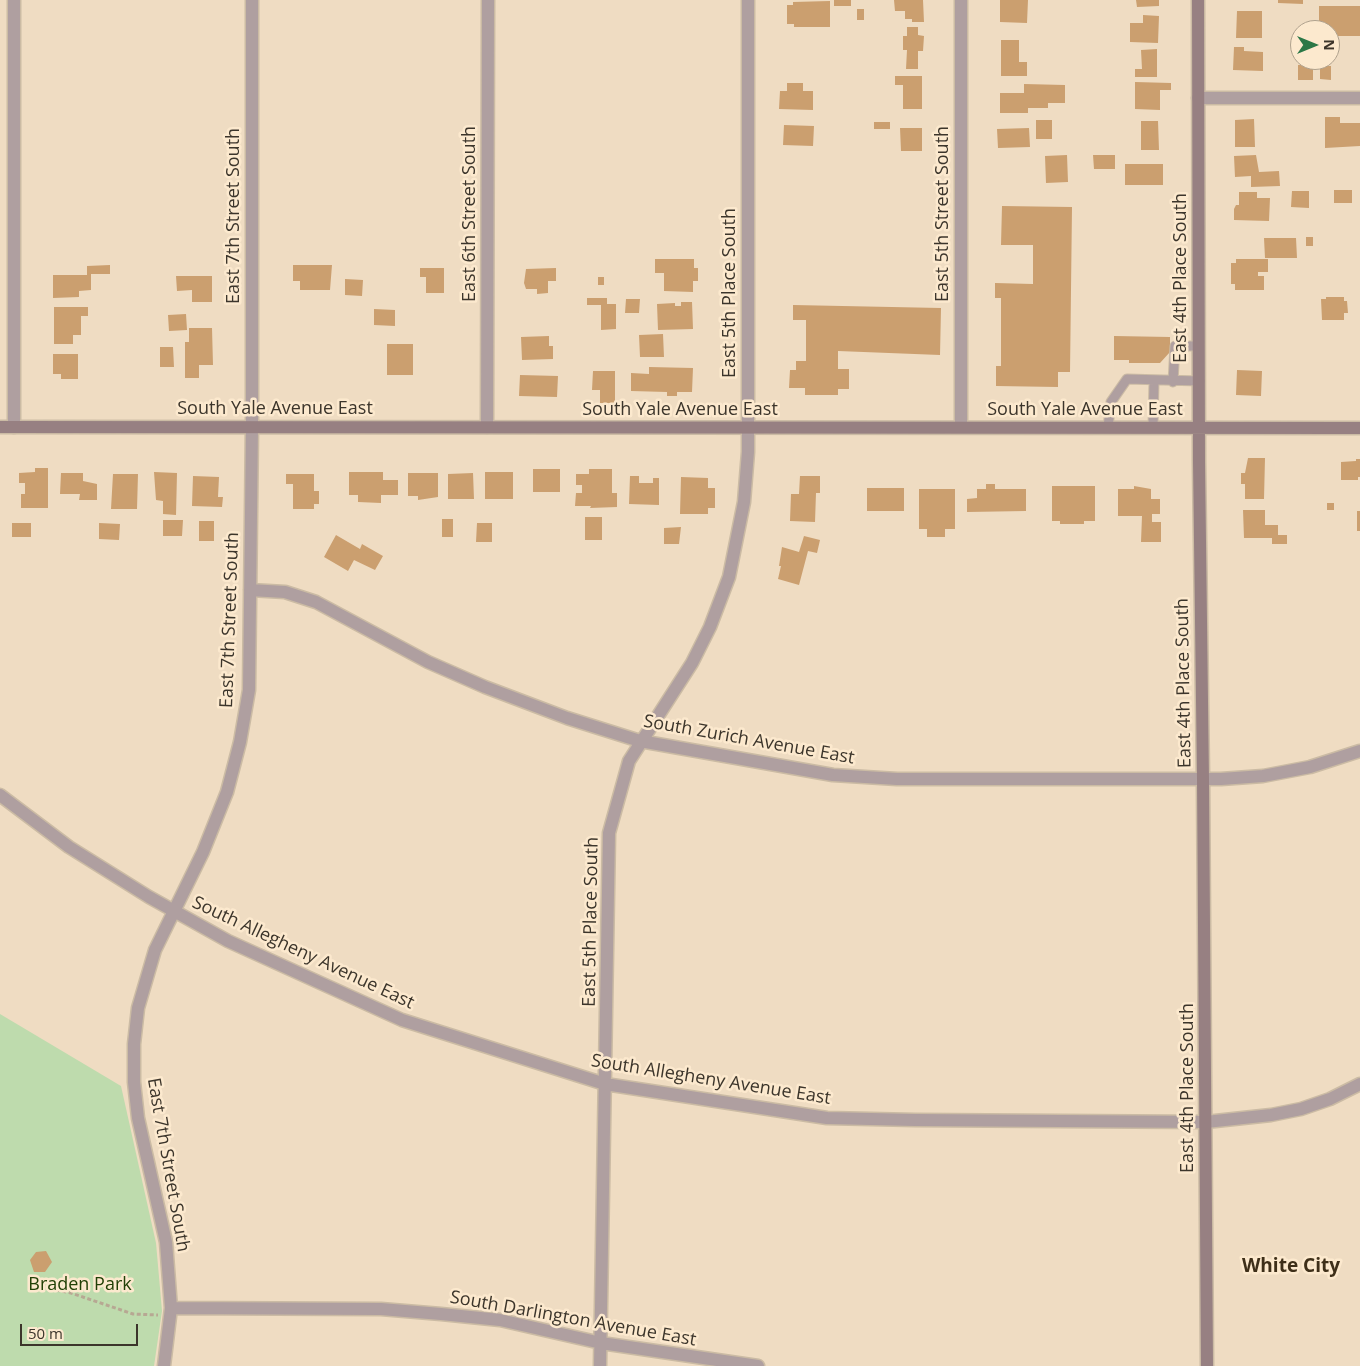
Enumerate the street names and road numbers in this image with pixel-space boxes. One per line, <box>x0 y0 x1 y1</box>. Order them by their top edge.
street label: East 6th Street South <box>459 126 481 302</box>
street label: East 5th Street South <box>932 126 954 302</box>
street label: East 7th Street South <box>223 128 245 304</box>
street label: East 4th Place South <box>1170 193 1192 363</box>
street label: East 5th Place South <box>719 208 741 378</box>
street label: South Yale Avenue East <box>177 398 373 420</box>
street label: South Yale Avenue East <box>582 399 778 421</box>
street label: South Yale Avenue East <box>987 399 1183 421</box>
street label: East 7th Street South <box>216 532 244 708</box>
street label: East 4th Place South <box>1172 598 1196 768</box>
street label: South Zurich Avenue East <box>642 711 856 769</box>
street label: East 5th Place South <box>579 837 603 1007</box>
street label: South Allegheny Avenue East <box>189 892 417 1014</box>
street label: East 4th Place South <box>1177 1003 1199 1173</box>
street label: South Allegheny Avenue East <box>590 1050 832 1110</box>
street label: East 7th Street South <box>142 1076 194 1254</box>
street label: South Darlington Avenue East <box>448 1287 698 1351</box>

